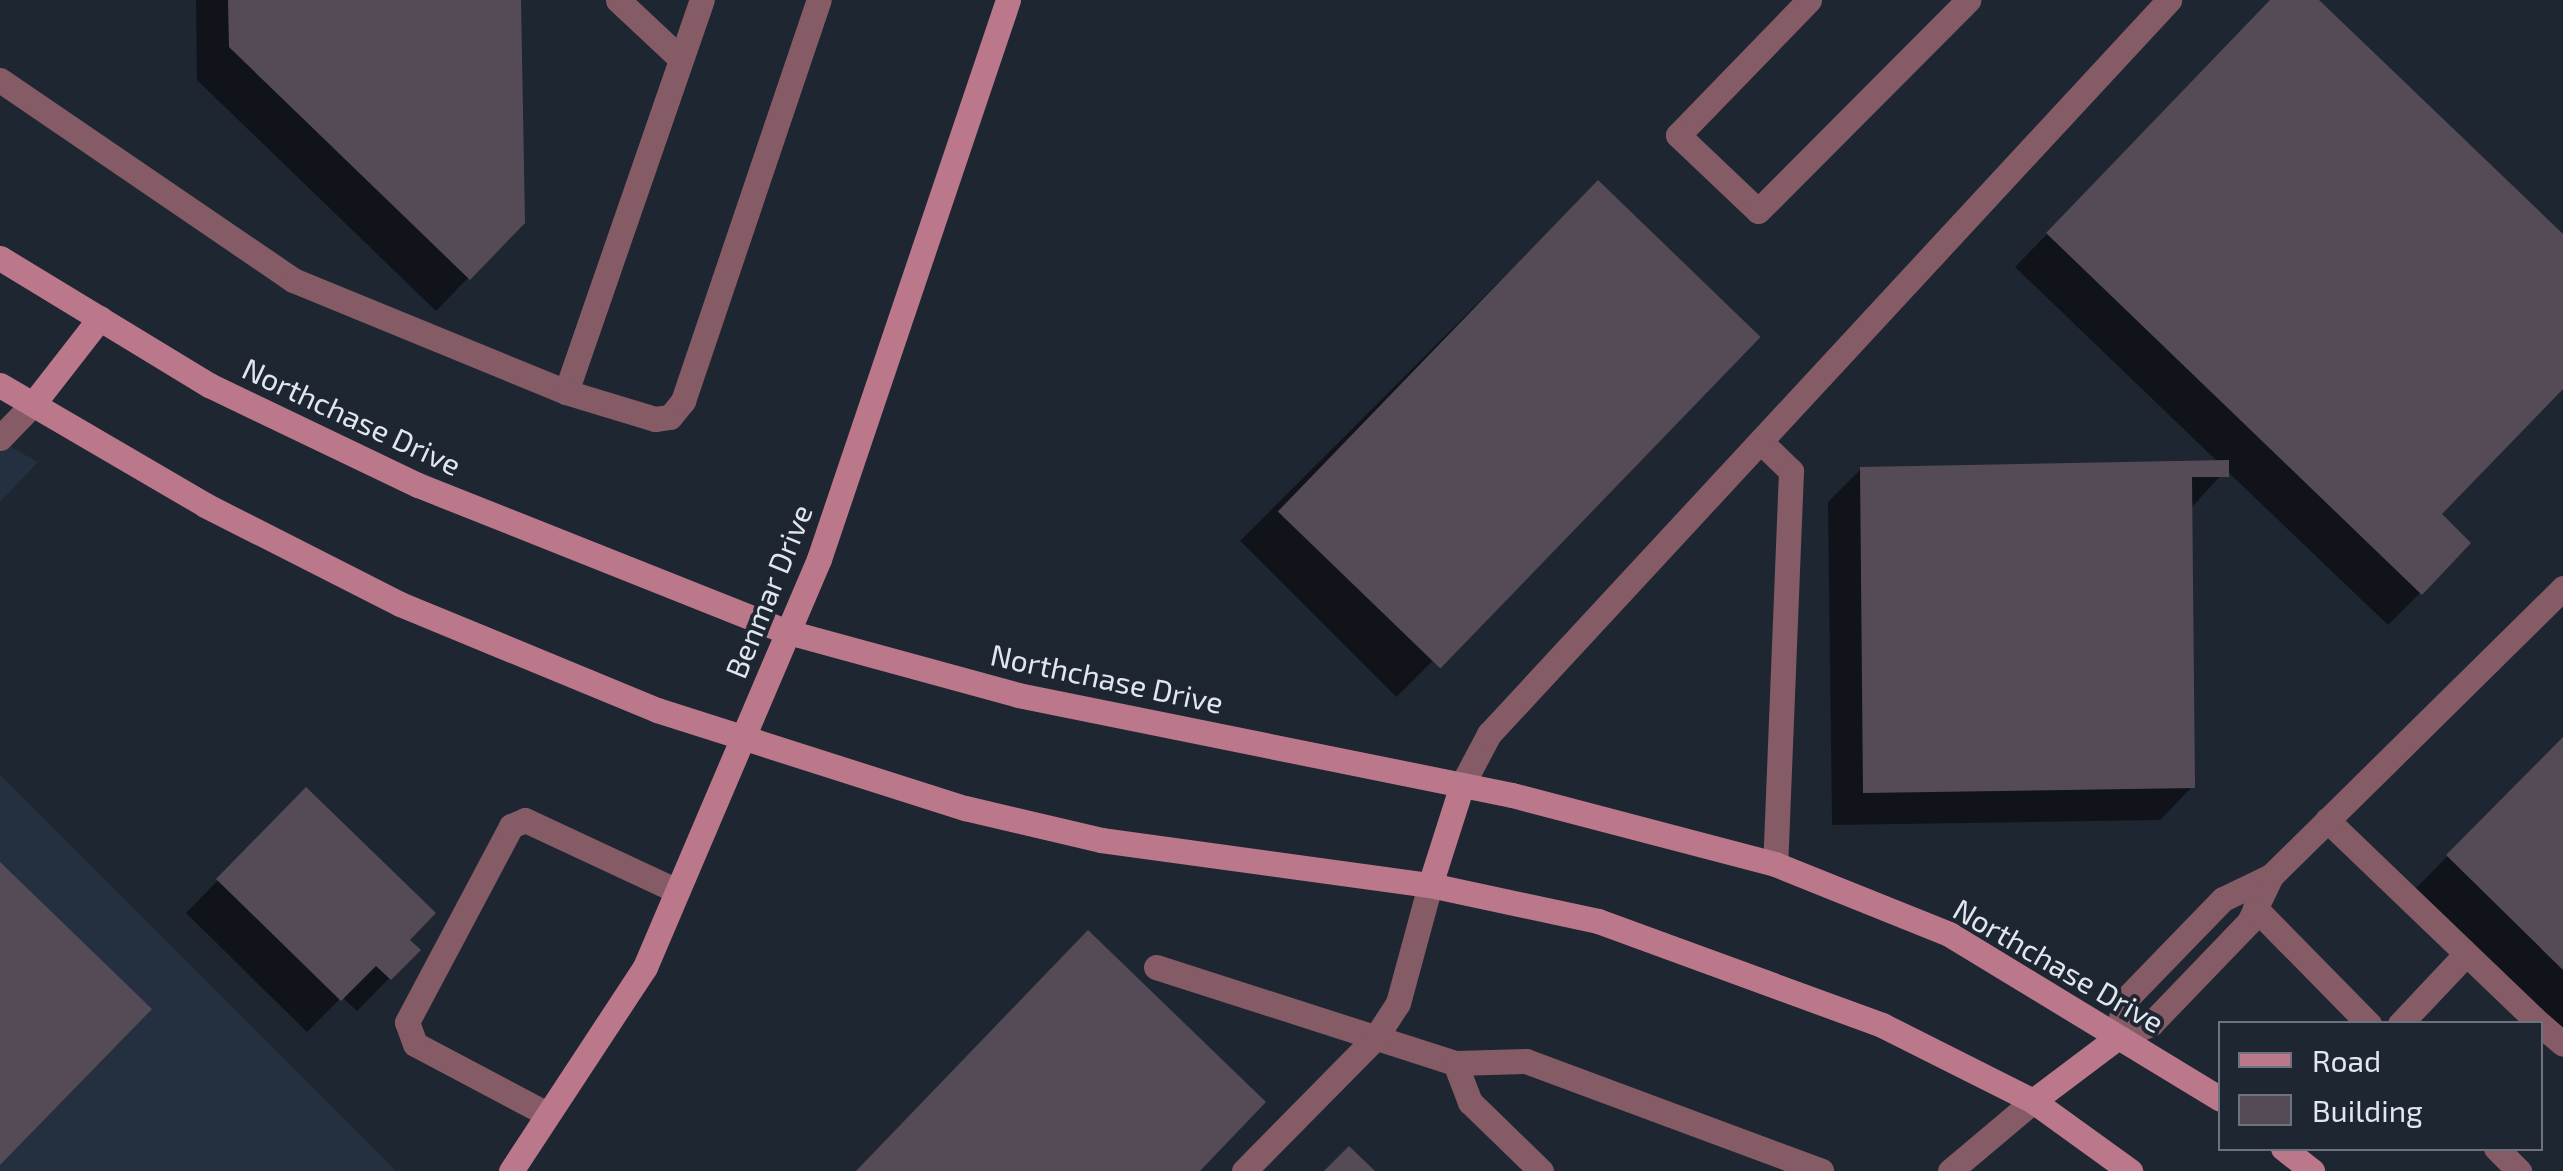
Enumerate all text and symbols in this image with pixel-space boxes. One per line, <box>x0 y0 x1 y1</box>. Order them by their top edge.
street label: Northchase Drive <box>237 350 467 482</box>
street label: Benmar Drive <box>717 499 819 683</box>
street label: Northchase Drive <box>987 636 1227 720</box>
street label: Northchase Drive <box>1947 890 2171 1040</box>
legend <box>2218 1021 2543 1151</box>
text: Road <box>2312 1042 2381 1078</box>
text: Building <box>2312 1092 2423 1128</box>

